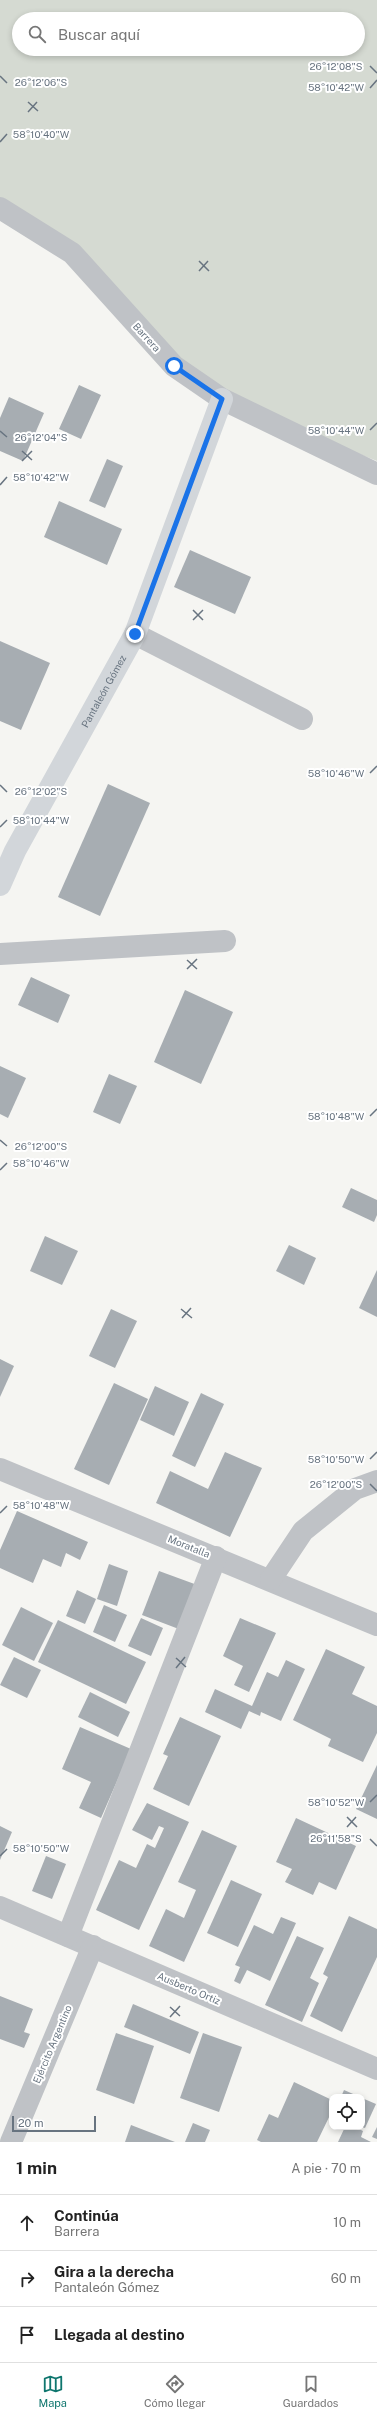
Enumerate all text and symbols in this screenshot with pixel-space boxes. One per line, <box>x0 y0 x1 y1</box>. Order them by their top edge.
search box <box>12 12 365 56</box>
icon: search <box>26 23 48 45</box>
text: Buscar aquí <box>58 26 140 43</box>
text: 26°12'08"S <box>310 60 363 72</box>
text: 26°12'06"S <box>15 76 68 88</box>
text: 58°10'42"W <box>308 81 365 93</box>
text: 58°10'40"W <box>13 128 70 140</box>
street label: Barrera <box>131 320 163 354</box>
route start <box>165 357 183 375</box>
text: 58°10'44"W <box>308 424 365 436</box>
text: 26°12'04"S <box>15 431 68 443</box>
text: 58°10'42"W <box>13 471 70 483</box>
route end <box>126 625 144 643</box>
street label: Pantaleón Gómez <box>79 652 128 729</box>
text: 58°10'46"W <box>308 767 365 779</box>
text: 26°12'02"S <box>15 785 67 797</box>
text: 58°10'44"W <box>13 814 70 826</box>
text: 58°10'48"W <box>308 1110 365 1122</box>
text: 26°12'00"S <box>15 1140 68 1152</box>
text: 58°10'46"W <box>13 1157 70 1169</box>
text: 58°10'50"W <box>308 1453 365 1465</box>
text: 26°12'00"S <box>310 1478 363 1490</box>
text: 58°10'48"W <box>13 1499 70 1511</box>
street label: Moratalla <box>166 1532 212 1560</box>
text: 58°10'52"W <box>308 1796 365 1808</box>
text: 26°11'58"S <box>310 1832 362 1844</box>
text: 58°10'50"W <box>13 1842 70 1854</box>
street label: Ausberto Ortiz <box>156 1969 222 2007</box>
street label: Ejército Argentino <box>30 2003 74 2085</box>
map controls <box>329 2094 365 2130</box>
button: locate <box>329 2094 365 2130</box>
scale bar <box>12 2114 96 2133</box>
text: 20 m <box>18 2117 43 2129</box>
text: 1 min <box>16 2158 57 2178</box>
text: A pie · 70 m <box>291 2161 361 2176</box>
text: Continúa <box>54 2207 119 2224</box>
icon: ahead <box>16 2212 38 2234</box>
text: 10 m <box>333 2215 361 2230</box>
text: Barrera <box>54 2224 99 2239</box>
text: Gira a la derecha <box>54 2263 174 2280</box>
icon: right <box>16 2268 38 2290</box>
text: 60 m <box>331 2271 361 2286</box>
text: Pantaleón Gómez <box>54 2280 159 2295</box>
icon: arrive <box>16 2324 38 2346</box>
text: Llegada al destino <box>54 2326 185 2343</box>
tab: Mapa <box>39 2373 67 2409</box>
tab: Cómo llegar <box>144 2373 206 2409</box>
tab: Guardados <box>283 2373 338 2409</box>

